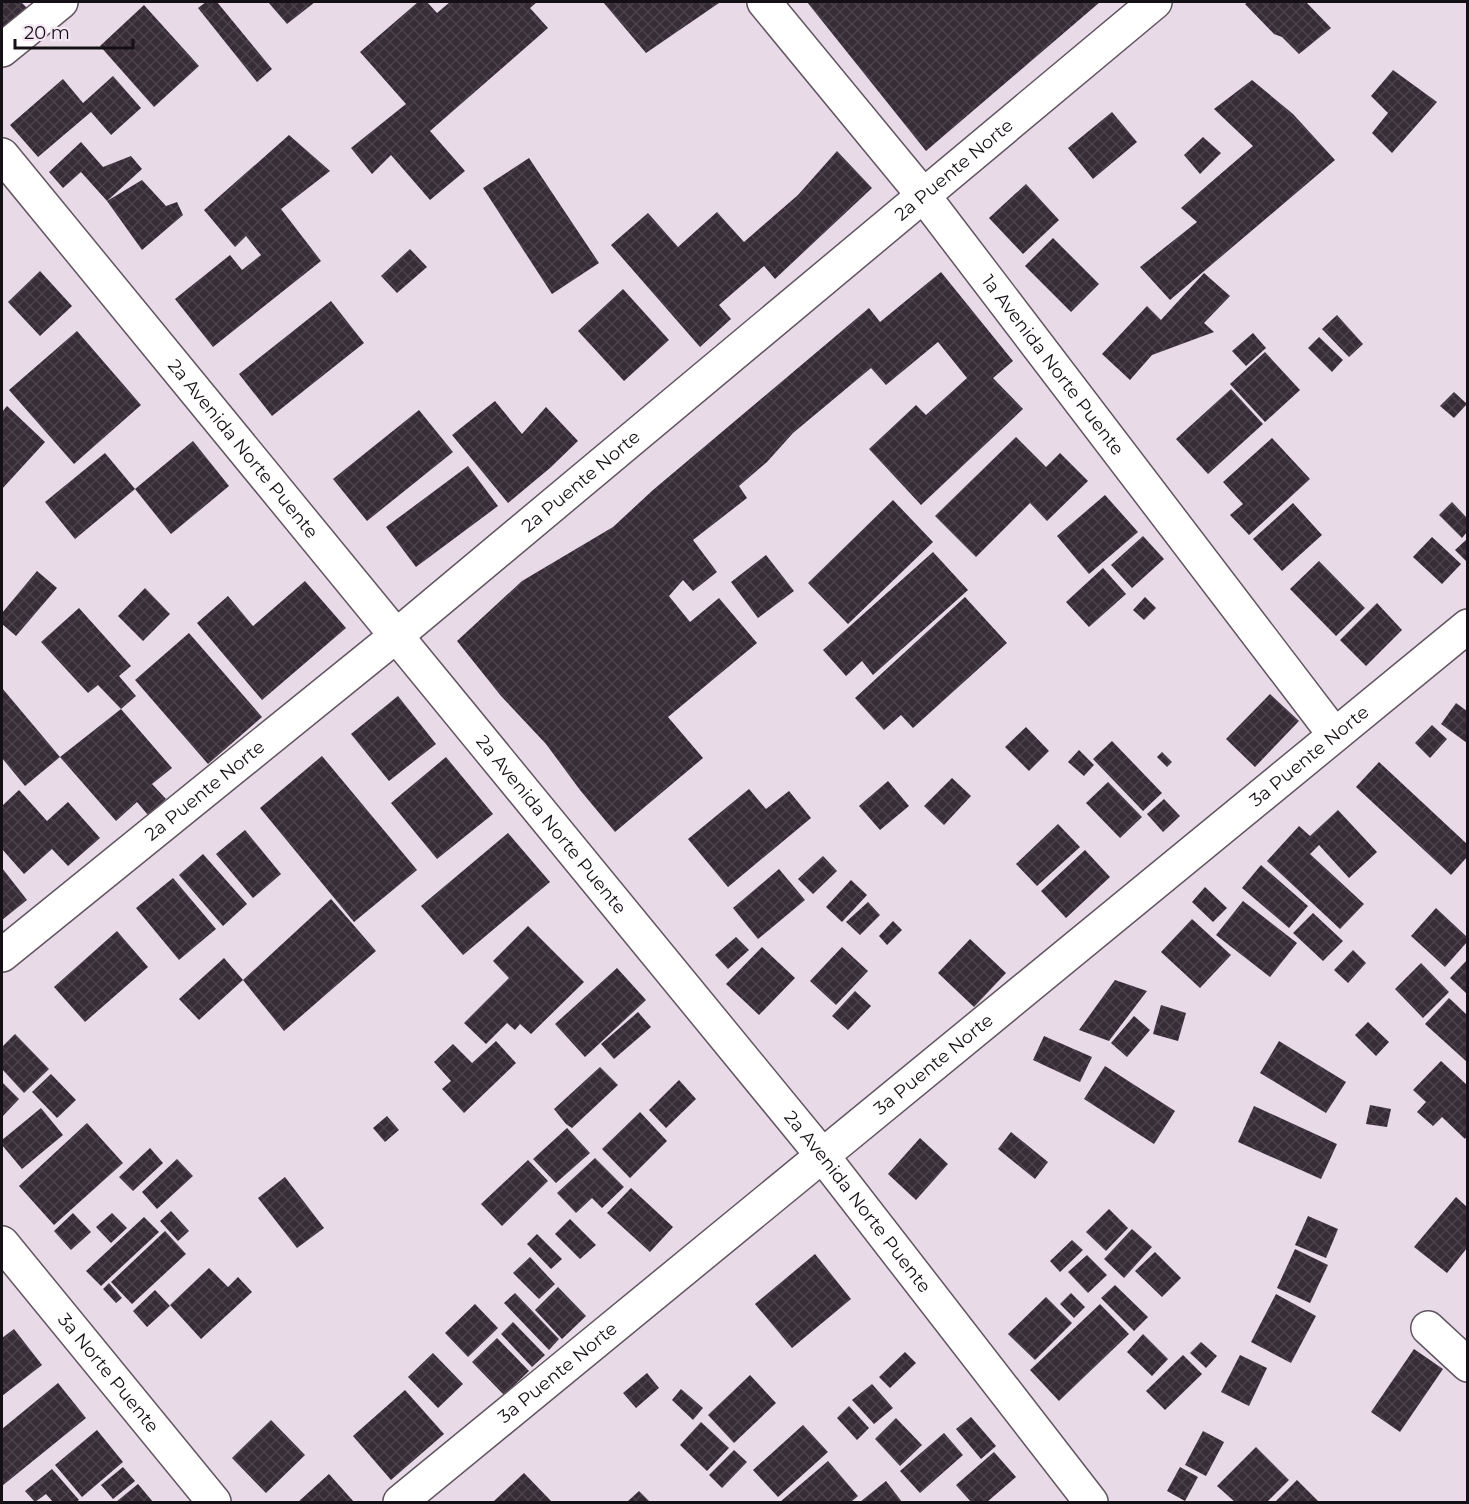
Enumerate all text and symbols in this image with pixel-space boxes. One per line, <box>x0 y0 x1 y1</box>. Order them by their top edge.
scale bar <box>15 12 134 50</box>
text: 20 m <box>24 22 70 44</box>
street label: 2a Puente Norte <box>890 114 1018 226</box>
street label: 1a Avenida Norte Puente <box>977 271 1129 460</box>
street label: 2a Avenida Norte Puente <box>163 355 323 543</box>
street label: 2a Puente Norte <box>517 426 645 537</box>
street label: 3a Puente Norte <box>1245 701 1373 811</box>
street label: 2a Avenida Norte Puente <box>471 731 631 919</box>
street label: 2a Puente Norte <box>141 736 269 846</box>
street label: 3a Puente Norte <box>870 1009 998 1120</box>
street label: 2a Avenida Norte Puente <box>779 1107 936 1297</box>
street label: 3a Norte Puente <box>53 1309 164 1437</box>
street label: 3a Puente Norte <box>494 1317 622 1428</box>

